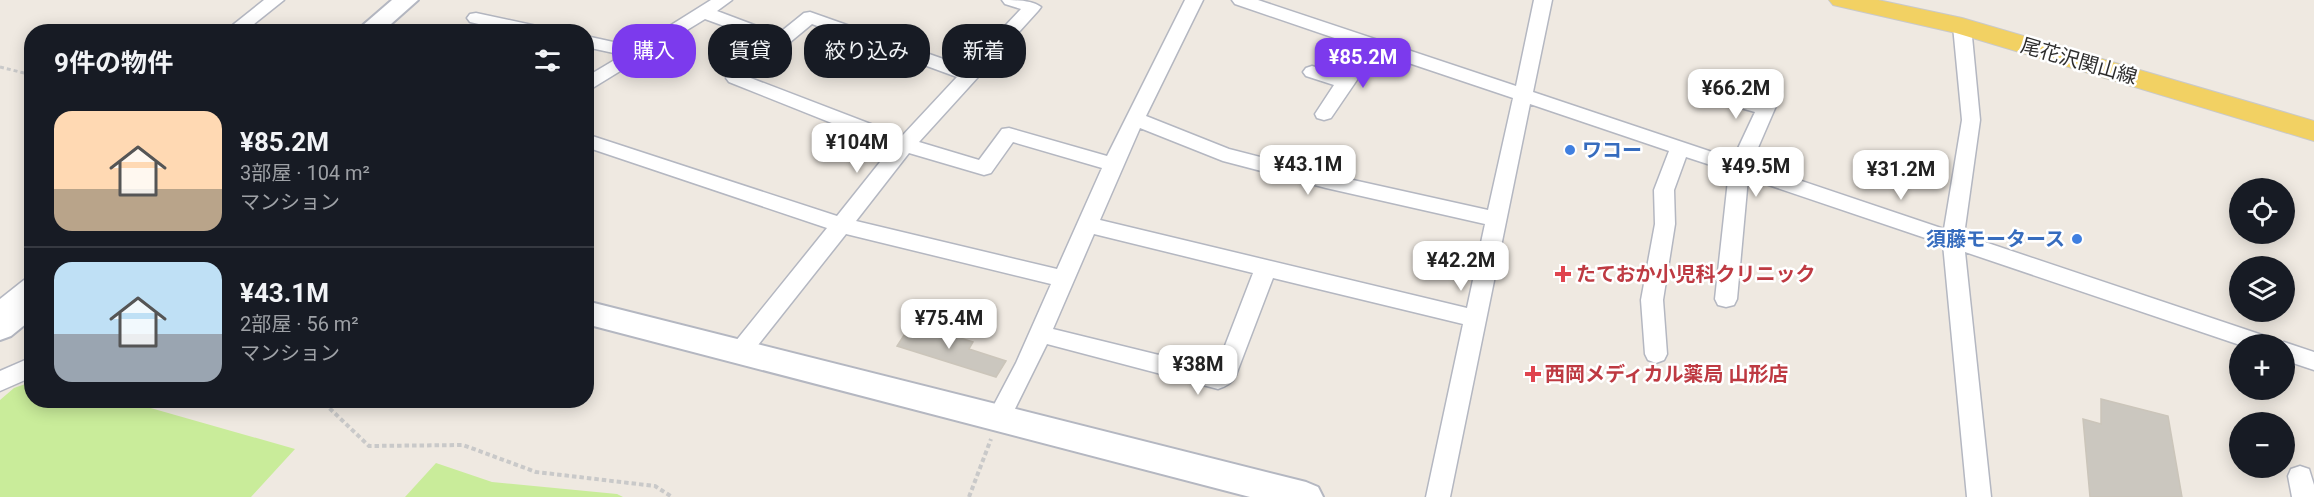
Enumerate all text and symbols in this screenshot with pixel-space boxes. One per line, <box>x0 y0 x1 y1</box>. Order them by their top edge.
chip: 購入 <box>612 24 696 78</box>
chip: 賃貸 <box>708 24 792 78</box>
chip: 絞り込み <box>804 24 930 78</box>
chip: 新着 <box>942 24 1026 78</box>
street label: 尾花沢関山線 <box>2018 33 2140 89</box>
pin: ¥85.2M <box>1314 38 1412 89</box>
icon: filters <box>531 44 564 77</box>
text: ¥85.2M <box>1329 45 1397 69</box>
text: 9件の物件 <box>54 48 173 78</box>
pin: ¥66.2M <box>1687 69 1785 120</box>
text: ¥66.2M <box>1702 76 1770 100</box>
pin: ¥104M <box>815 123 899 174</box>
text: ¥85.2M <box>240 127 329 157</box>
text: ¥104M <box>826 130 888 154</box>
icon: home <box>102 135 174 207</box>
place label: ワコー <box>1582 138 1642 162</box>
marker: ワコー <box>1563 143 1577 157</box>
pin: ¥43.1M <box>1259 145 1357 196</box>
pin: ¥49.5M <box>1707 147 1805 198</box>
pin: ¥31.2M <box>1852 150 1950 201</box>
text: ¥43.1M <box>1274 152 1342 176</box>
text: ¥49.5M <box>1722 154 1790 178</box>
text: ¥31.2M <box>1867 157 1935 181</box>
text: 3部屋 · 104 m² <box>240 161 370 185</box>
map controls <box>2229 178 2295 478</box>
button: locate <box>2229 178 2295 244</box>
text: マンション <box>240 190 340 214</box>
place label: 須藤モータース <box>1926 227 2065 251</box>
marker: 須藤モータース <box>2070 232 2084 246</box>
pin: ¥42.2M <box>1412 241 1510 292</box>
text: ¥42.2M <box>1427 248 1495 272</box>
button: layers <box>2229 256 2295 322</box>
place label: たておか小児科クリニック <box>1576 262 1815 286</box>
marker: たておか小児科クリニック <box>1554 265 1572 283</box>
text: ¥43.1M <box>240 278 329 308</box>
icon: home <box>102 286 174 358</box>
pin: ¥75.4M <box>900 299 998 350</box>
text: ¥75.4M <box>915 306 983 330</box>
text: 2部屋 · 56 m² <box>240 312 359 336</box>
button: + <box>2229 334 2295 400</box>
text: マンション <box>240 341 340 365</box>
pin: ¥38M <box>1162 345 1234 396</box>
text: ¥38M <box>1172 352 1224 376</box>
place label: 西岡メディカル薬局 山形店 <box>1545 362 1789 386</box>
marker: 西岡メディカル薬局 山形店 <box>1526 367 1540 381</box>
button: − <box>2229 412 2295 478</box>

